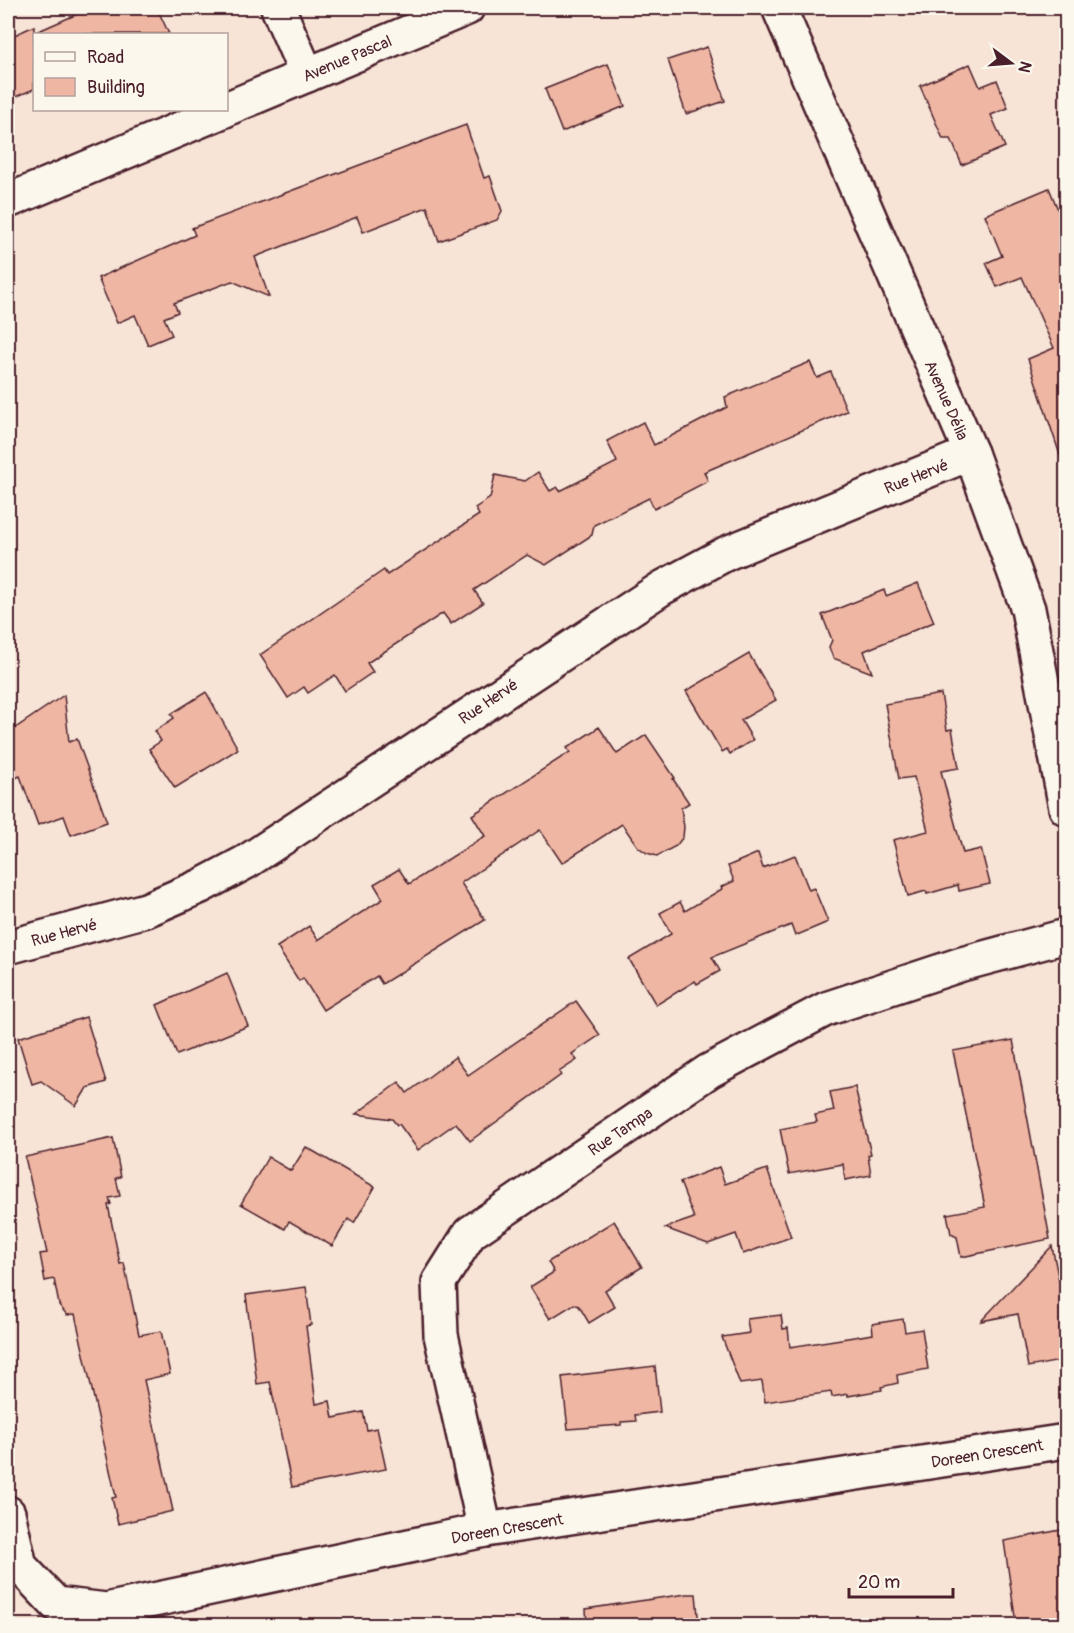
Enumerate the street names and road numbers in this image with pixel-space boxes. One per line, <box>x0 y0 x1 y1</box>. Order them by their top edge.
street label: Avenue Pascal <box>300 31 395 87</box>
street label: Avenue Délia <box>920 357 973 443</box>
street label: Rue Hervé <box>881 455 951 499</box>
street label: Rue Hervé <box>455 675 522 729</box>
street label: Rue Hervé <box>29 915 99 951</box>
street label: Rue Tampa <box>585 1103 657 1161</box>
street label: Doreen Crescent <box>930 1435 1045 1473</box>
street label: Doreen Crescent <box>450 1509 565 1549</box>

